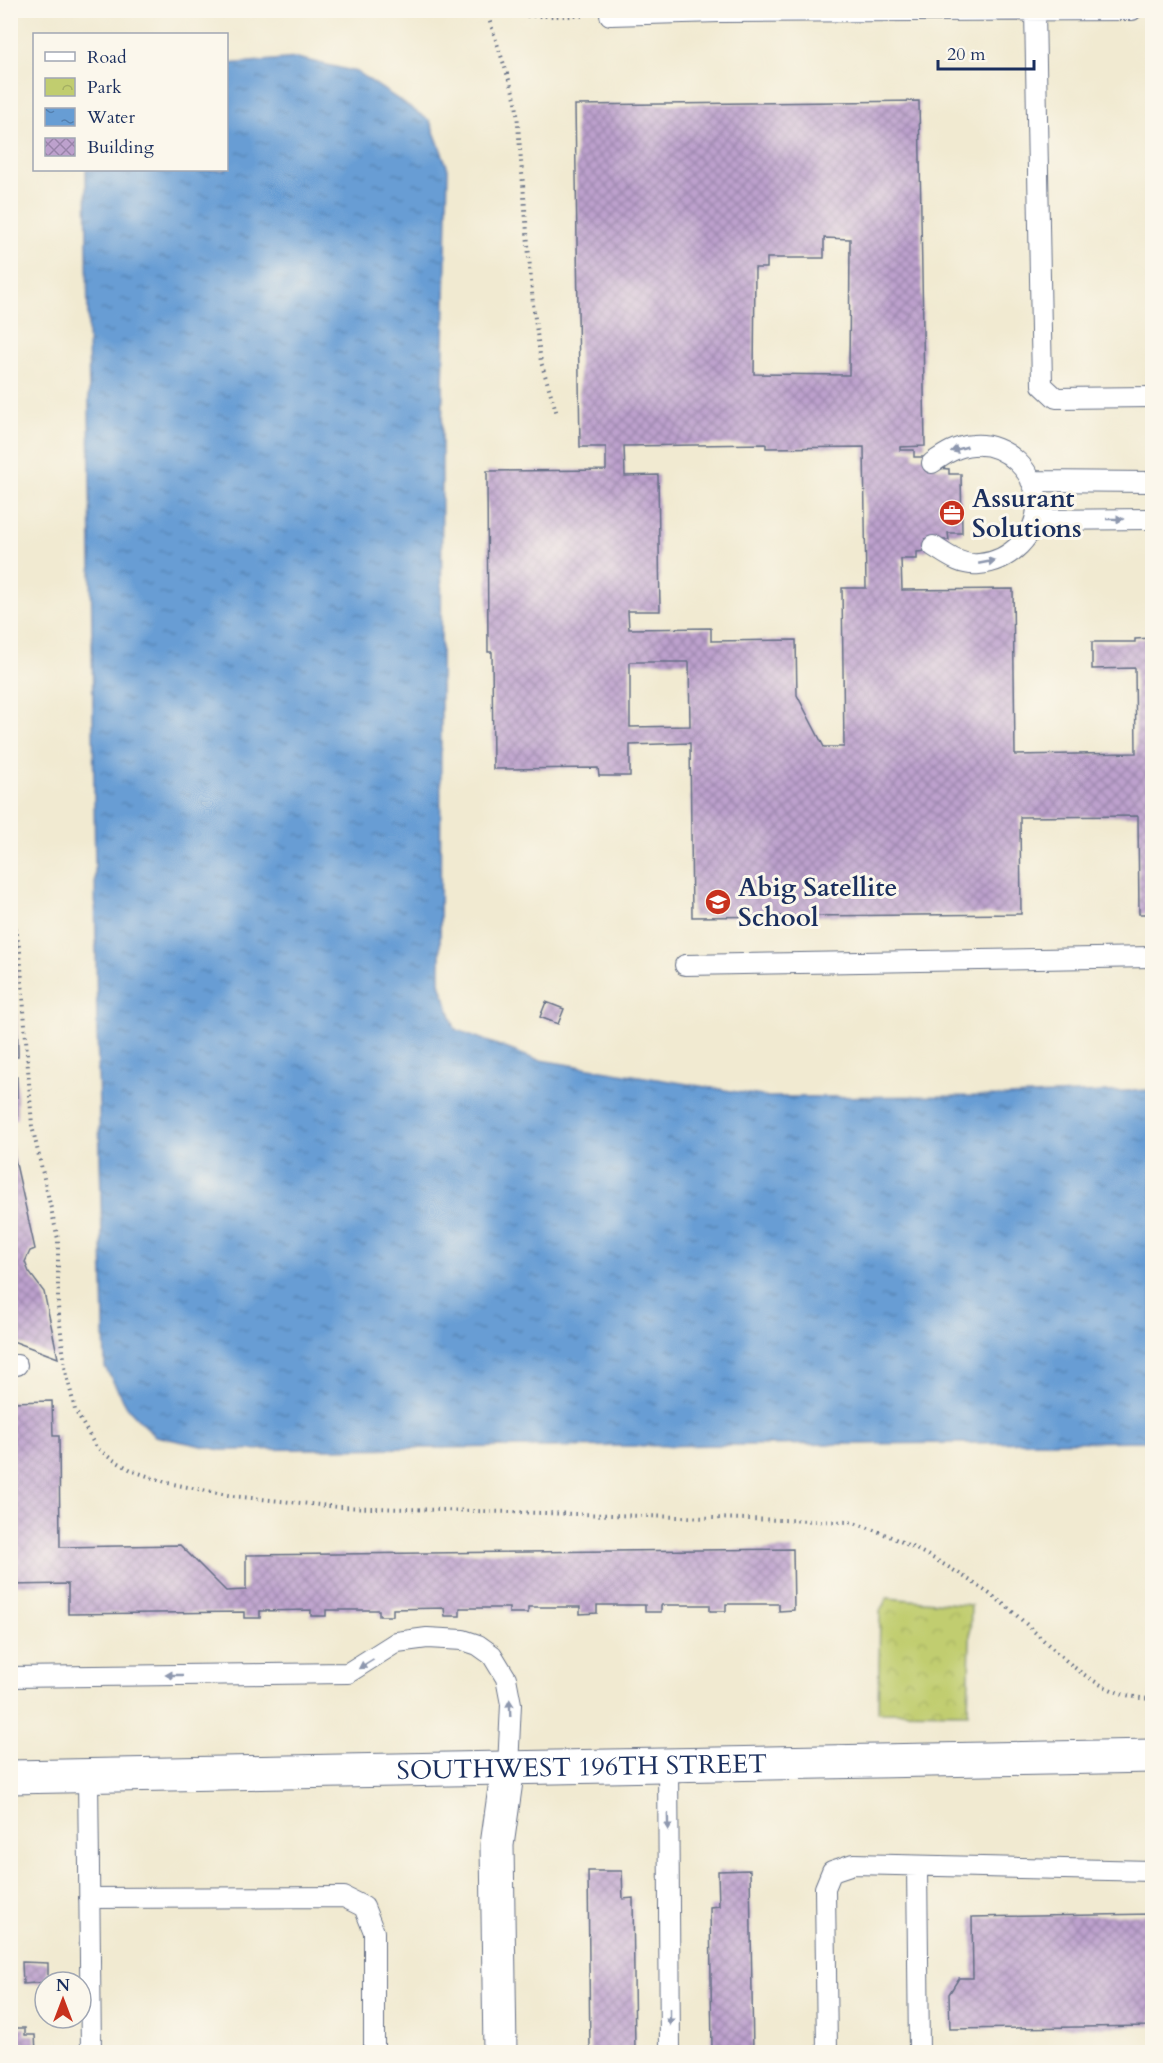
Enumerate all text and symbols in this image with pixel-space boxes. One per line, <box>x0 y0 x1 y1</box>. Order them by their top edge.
legend <box>33 33 228 171</box>
scale bar <box>938 33 1034 71</box>
text: 20 m <box>947 42 986 67</box>
text: Road <box>87 45 127 70</box>
text: Park <box>87 75 122 100</box>
text: Water <box>86 105 136 130</box>
text: Building <box>87 135 155 160</box>
one-way arrow <box>950 445 968 454</box>
place label: Assurant Solutions <box>972 481 1082 546</box>
office icon: Assurant Solutions <box>937 498 967 528</box>
one-way arrow <box>1105 514 1124 524</box>
one-way arrow <box>977 557 996 566</box>
place label: Abig Satellite School <box>738 870 897 935</box>
school or university icon: Abig Satellite School <box>703 887 733 917</box>
one-way arrow <box>358 1659 374 1670</box>
one-way arrow <box>164 1670 183 1680</box>
one-way arrow <box>506 1699 515 1718</box>
street label: SOUTHWEST 196TH STREET <box>396 1746 767 1788</box>
one-way arrow <box>663 1813 673 1832</box>
north arrow <box>33 1970 93 2030</box>
text: N <box>56 1975 70 1997</box>
one-way arrow <box>665 2008 675 2027</box>

